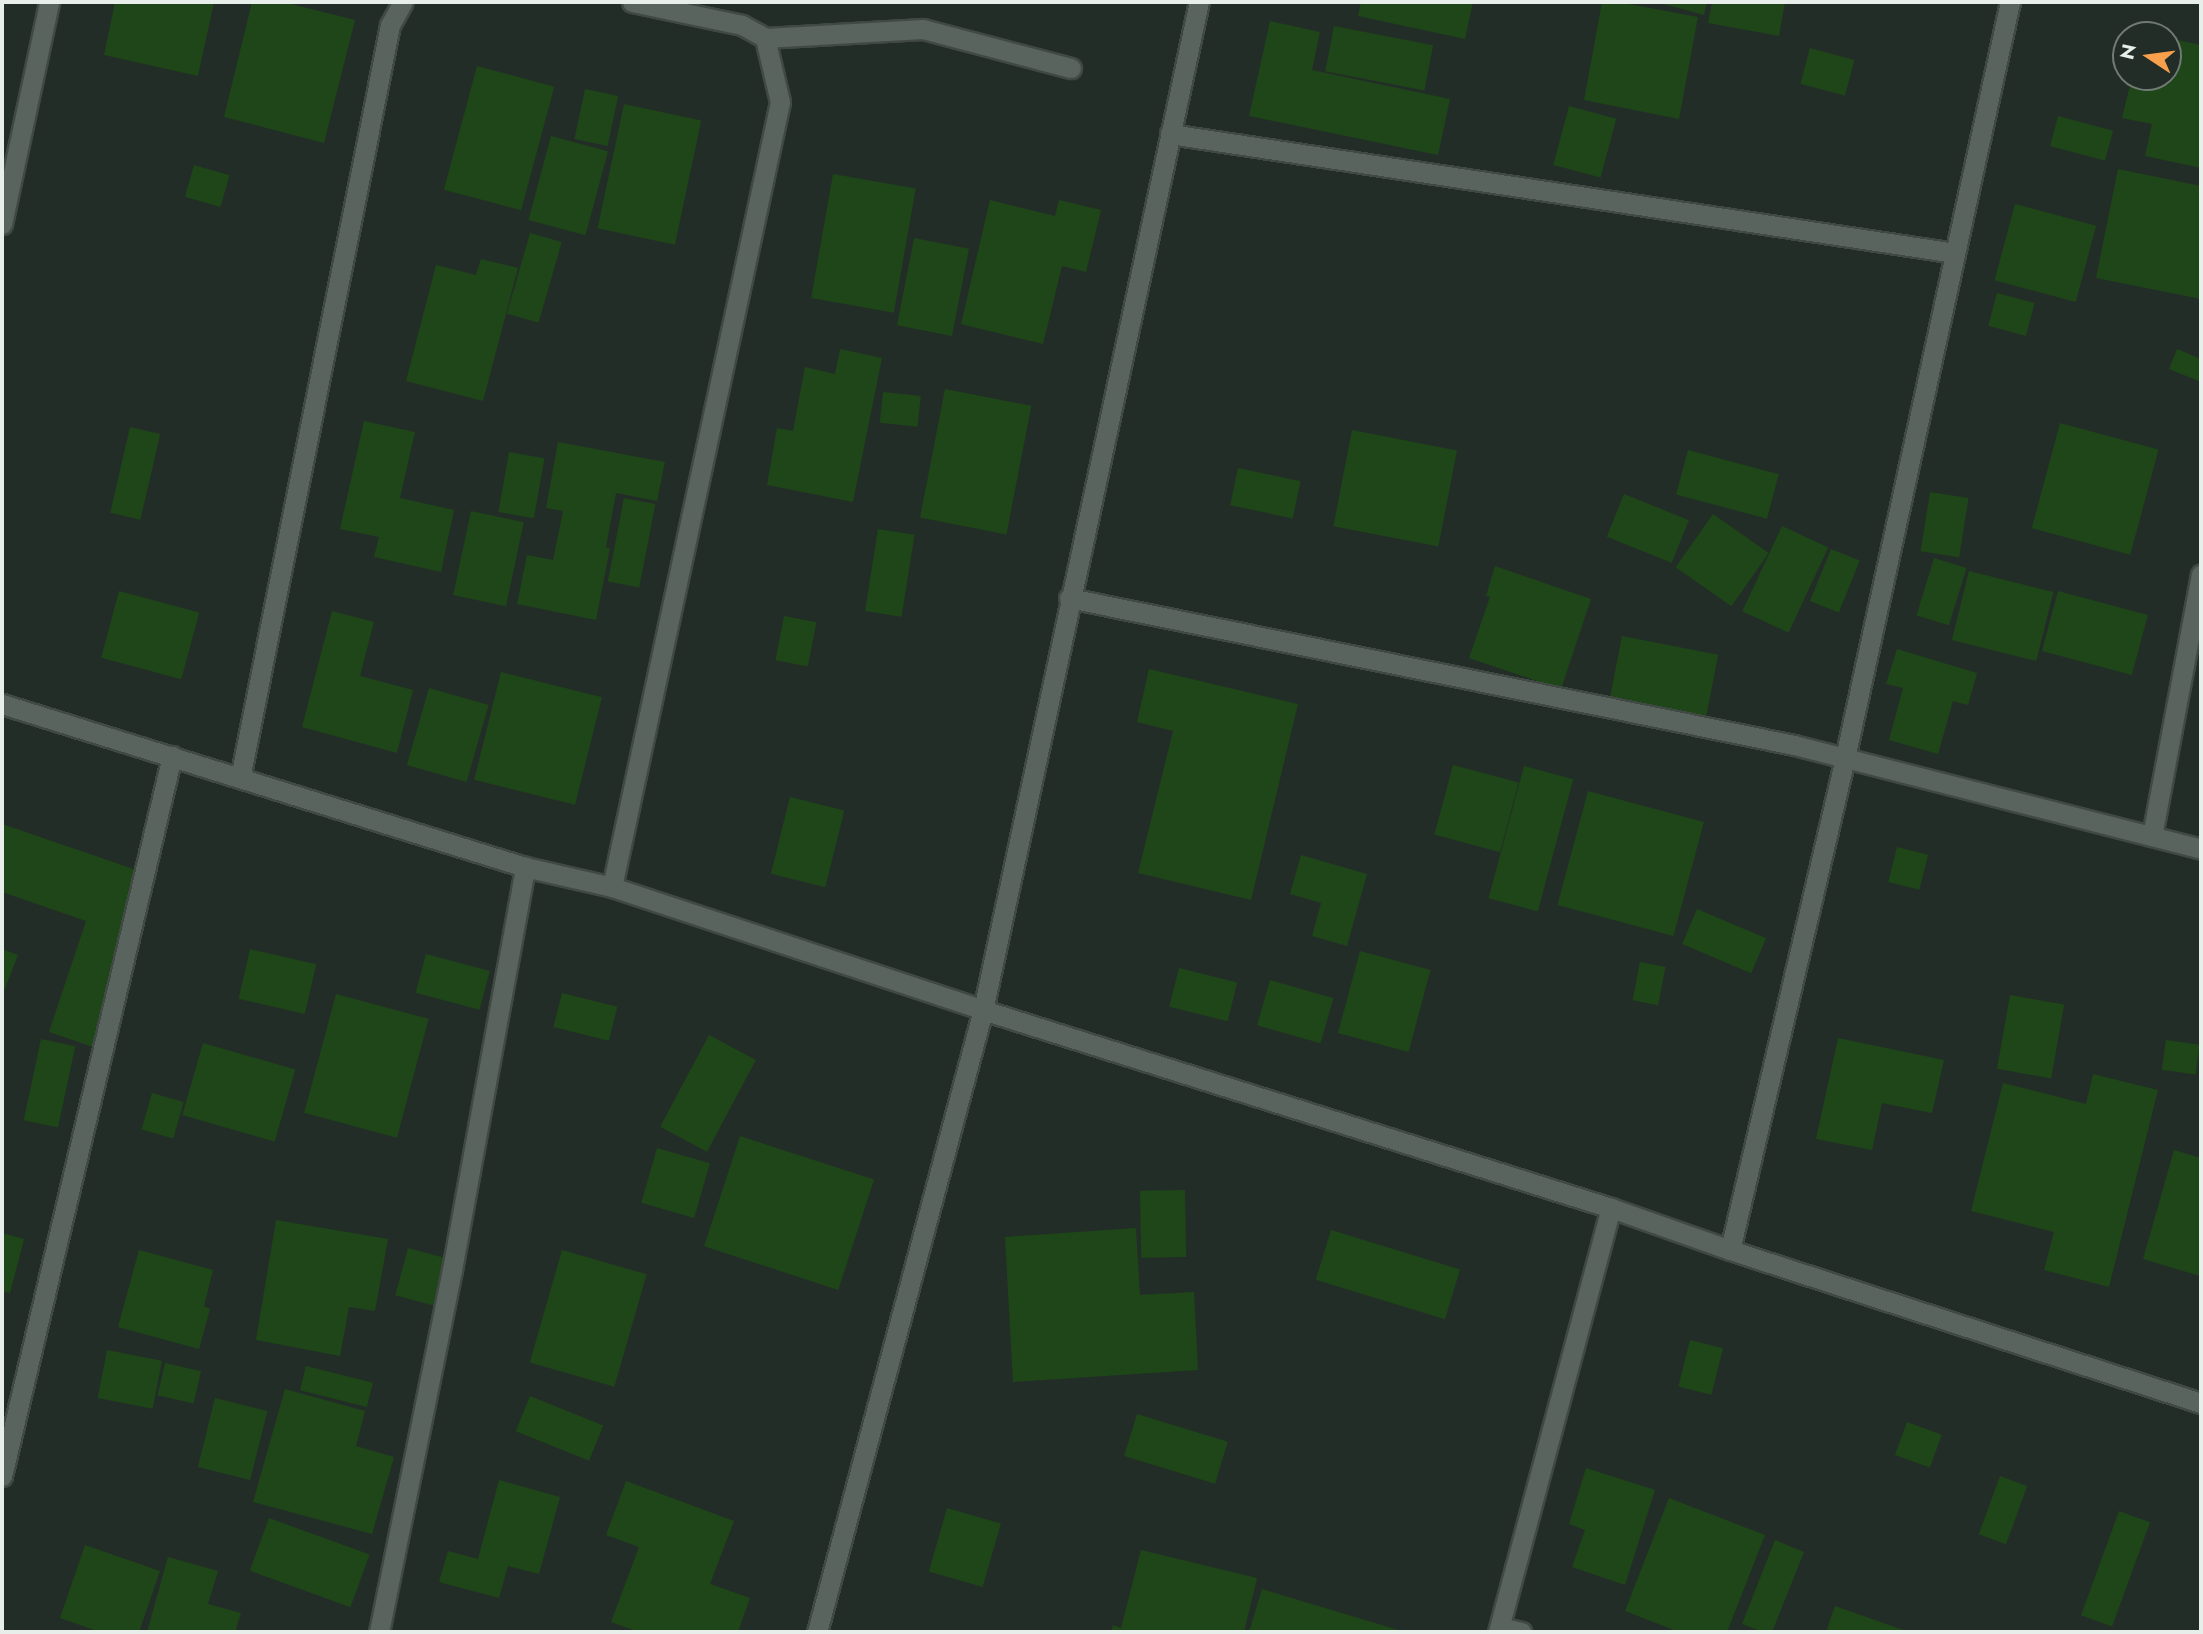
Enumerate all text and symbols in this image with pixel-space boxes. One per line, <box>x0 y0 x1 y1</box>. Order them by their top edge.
north arrow <box>2112 21 2182 91</box>
text: N <box>2113 41 2143 62</box>

